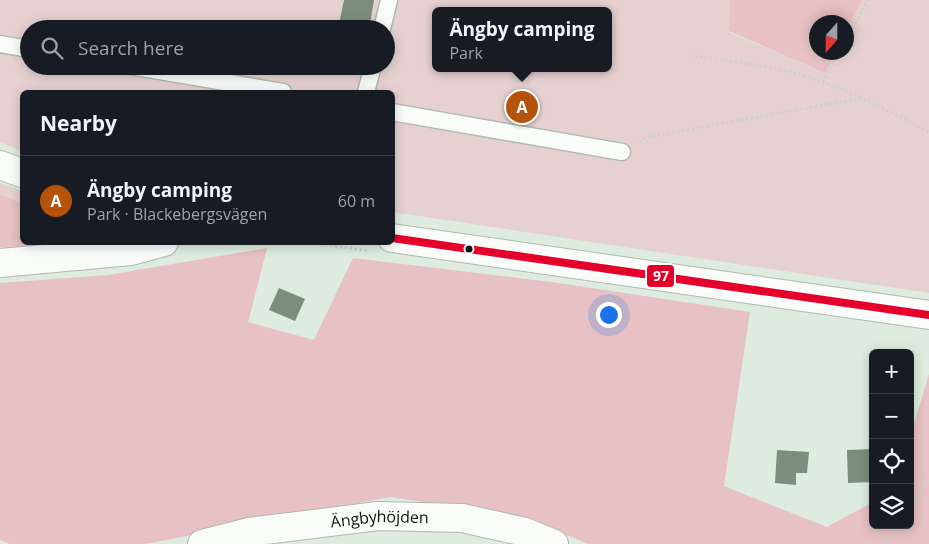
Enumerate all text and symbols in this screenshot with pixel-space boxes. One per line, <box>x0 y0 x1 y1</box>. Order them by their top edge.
popup <box>432 7 612 72</box>
north arrow <box>809 15 854 60</box>
text: Ängby camping <box>449 16 595 42</box>
search box <box>20 20 395 75</box>
icon: search <box>38 34 66 62</box>
text: Search here <box>78 35 184 61</box>
text: Park <box>449 42 483 64</box>
pin: A <box>506 88 538 126</box>
text: Nearby <box>40 109 117 137</box>
text: Ängby camping <box>87 177 232 203</box>
text: A <box>50 190 62 212</box>
text: 60 m <box>338 190 375 212</box>
text: Park · Blackebergsvägen <box>87 203 267 225</box>
unlabelled marker <box>464 244 474 254</box>
line badge: 97 <box>646 264 675 288</box>
text: 97 <box>653 266 669 285</box>
your location <box>596 302 622 328</box>
map controls <box>869 349 914 529</box>
button: + <box>869 349 914 394</box>
button: − <box>869 394 914 439</box>
button: locate <box>869 439 914 484</box>
button: layers <box>869 484 914 529</box>
street label: Ängbyhöjden <box>329 505 429 533</box>

